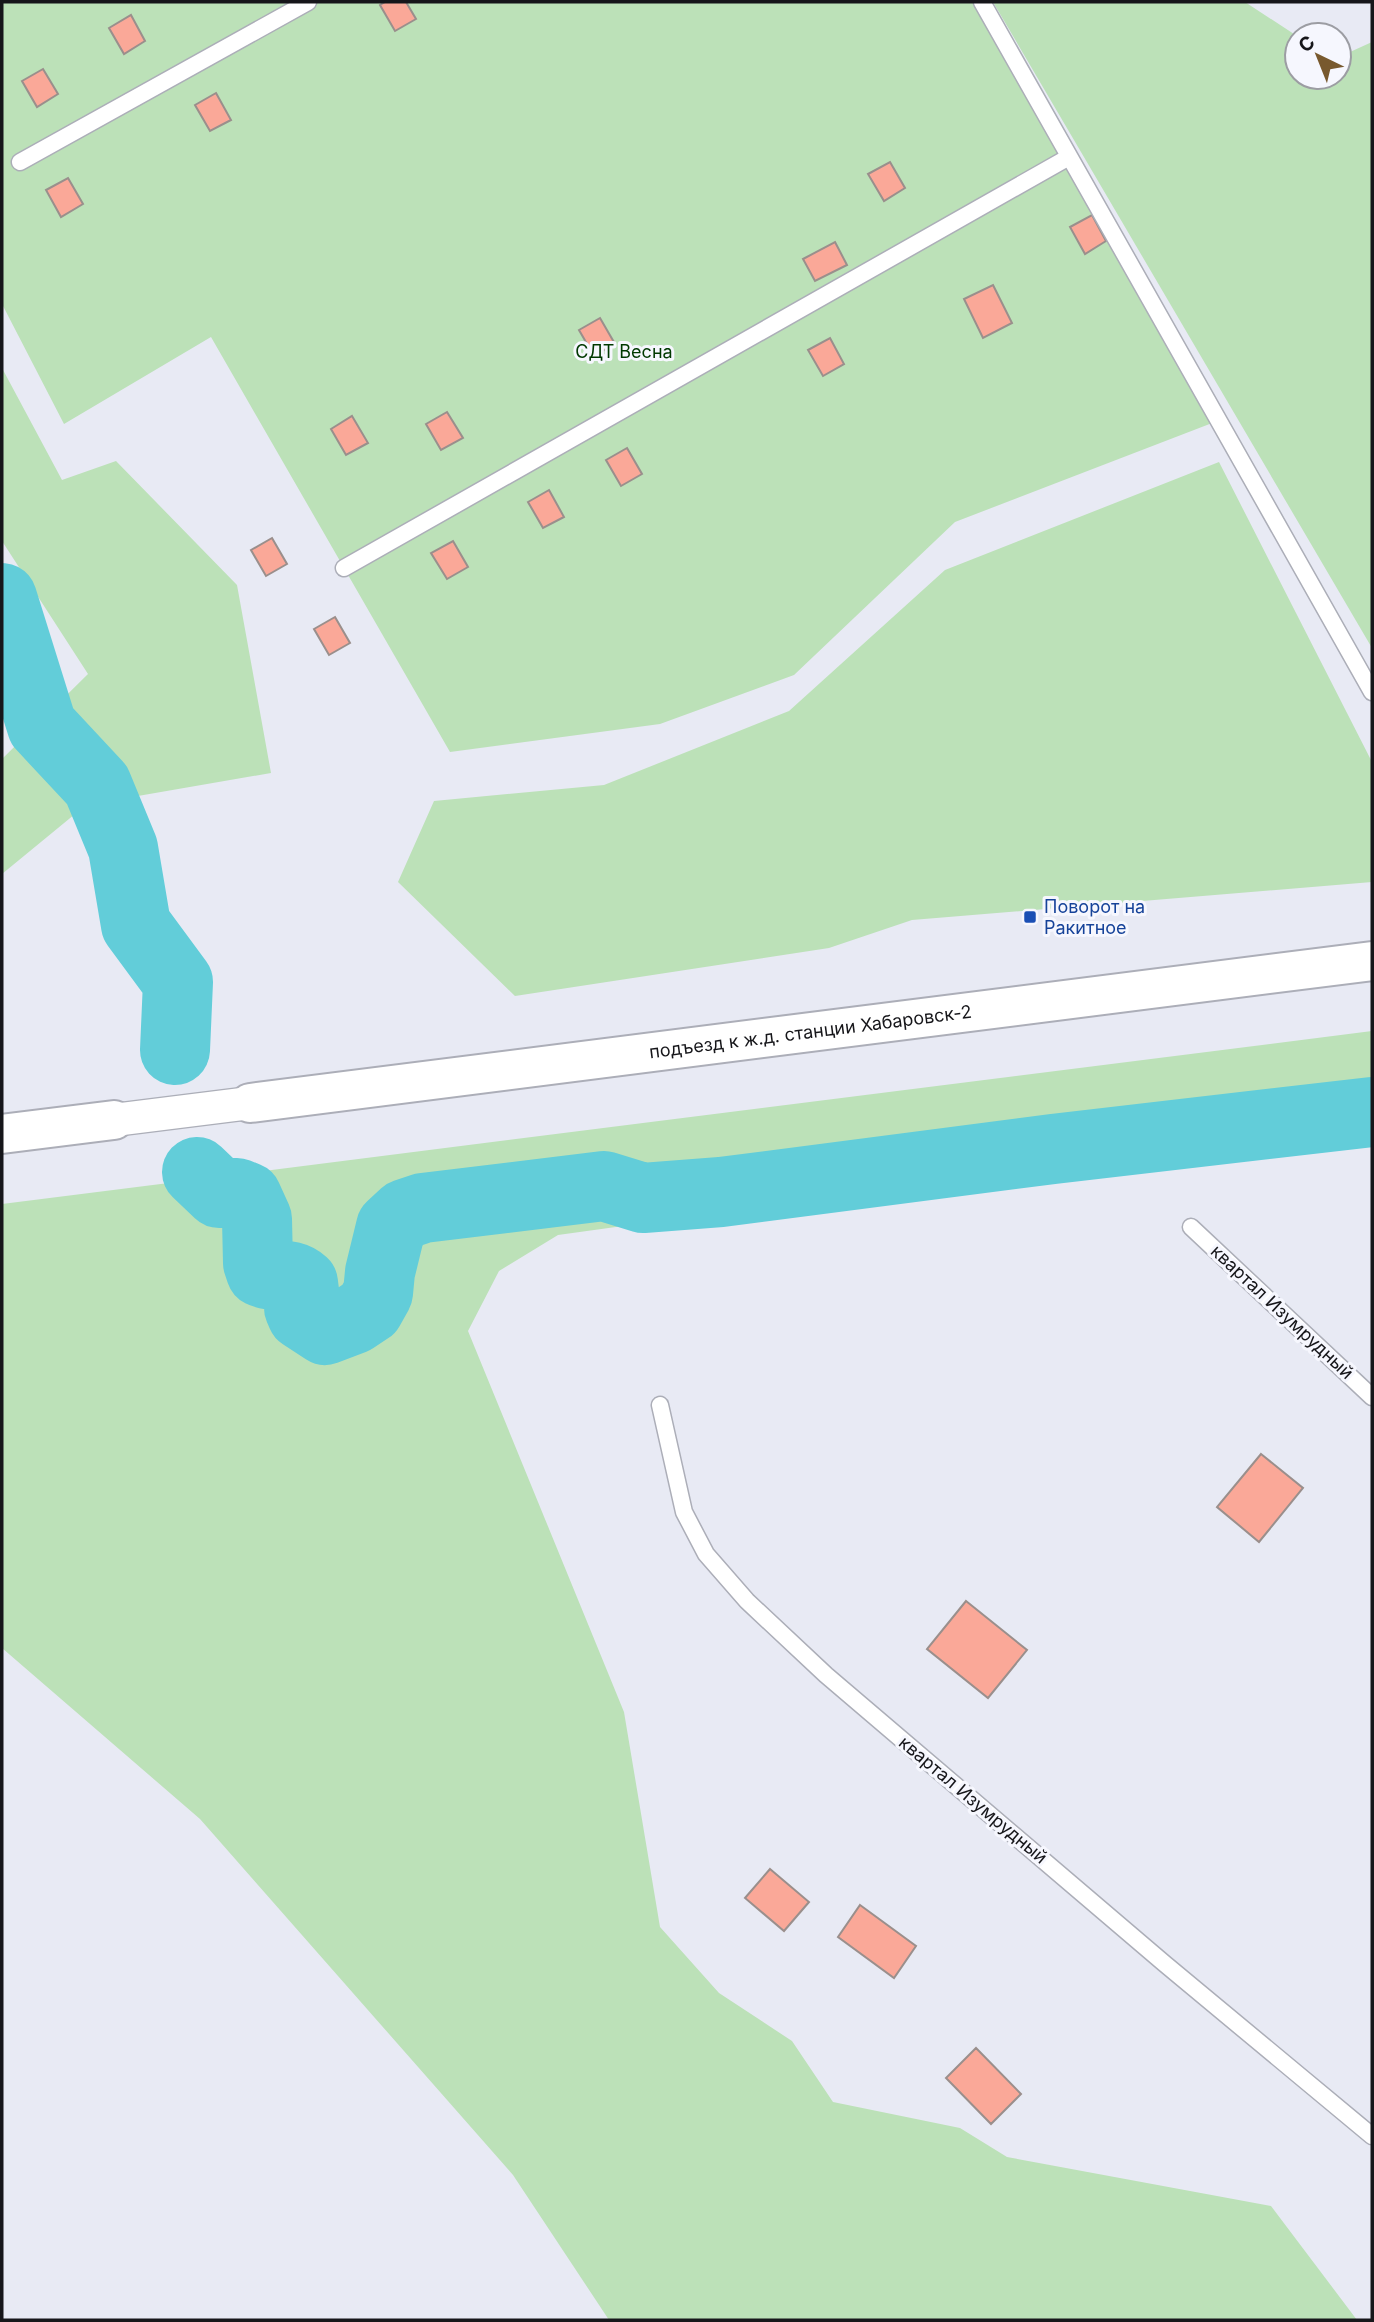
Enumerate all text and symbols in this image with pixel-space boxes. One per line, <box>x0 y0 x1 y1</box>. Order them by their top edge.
north arrow <box>1283 21 1353 91</box>
text: С <box>1294 31 1320 57</box>
park label: СДТ Весна <box>575 341 673 362</box>
place label: Поворот на Ракитное <box>1044 896 1145 938</box>
marker: Поворот на Ракитное <box>1022 909 1038 925</box>
street label: подъезд к ж.д. станции Хабаровск-2 <box>648 1001 973 1062</box>
street label: квартал Изумрудный <box>1207 1240 1358 1383</box>
street label: квартал Изумрудный <box>895 1731 1052 1868</box>

